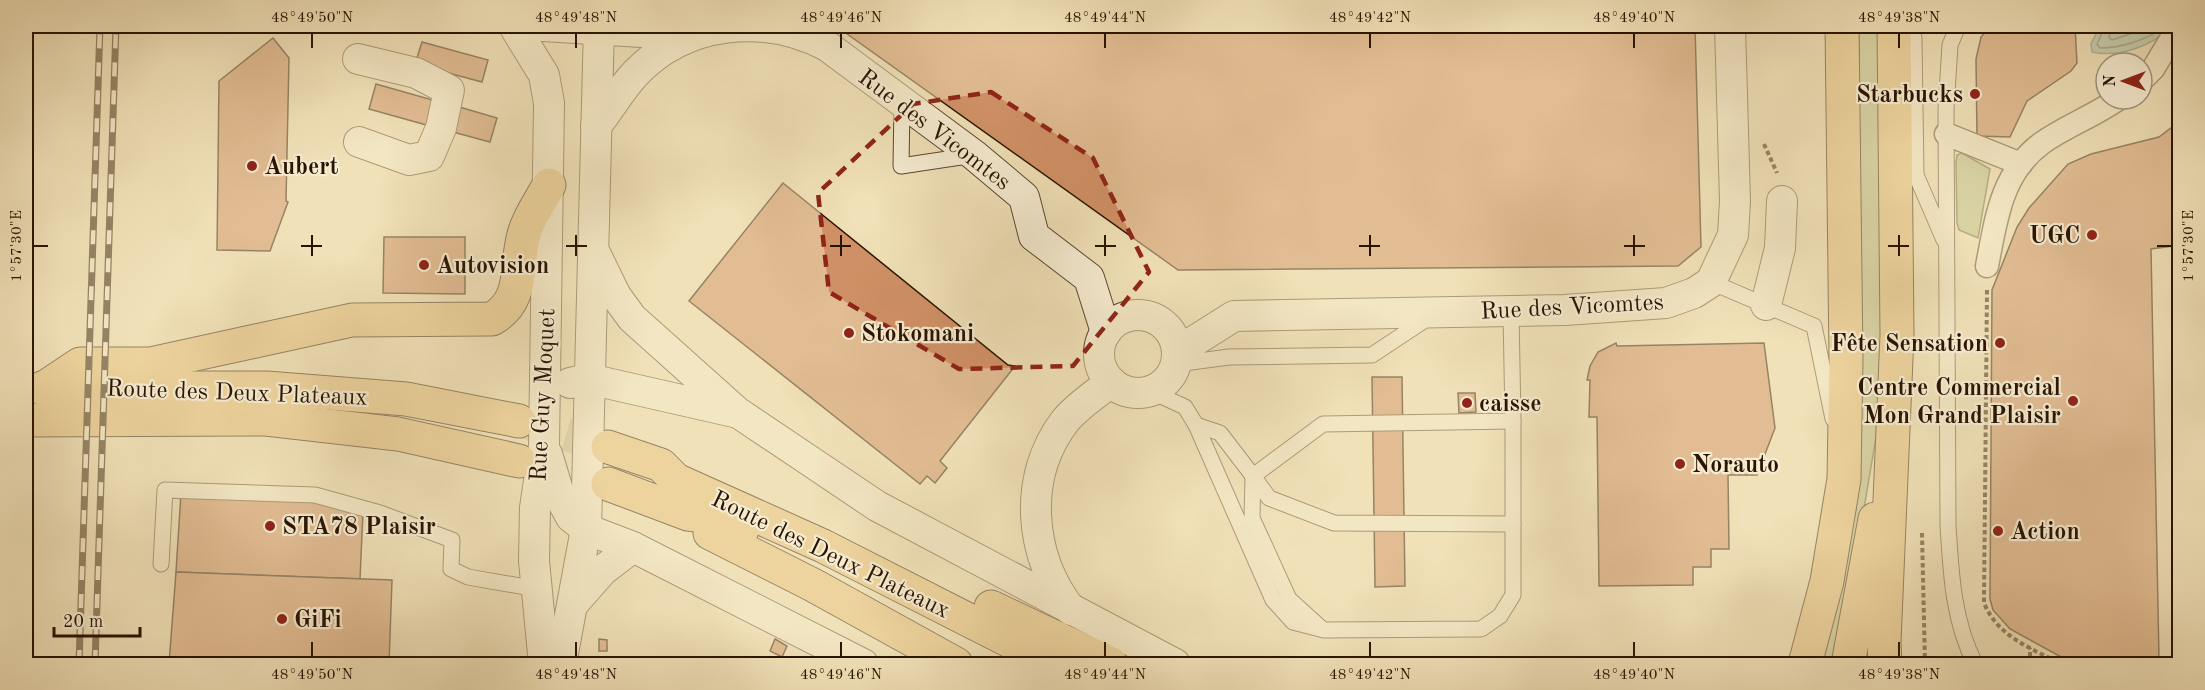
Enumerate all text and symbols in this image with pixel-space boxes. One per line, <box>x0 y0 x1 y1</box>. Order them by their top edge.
text: 48°49'50"N <box>271 11 353 26</box>
text: 48°49'48"N <box>535 11 617 26</box>
text: 48°49'46"N <box>800 11 882 26</box>
text: 48°49'44"N <box>1064 11 1146 26</box>
text: 48°49'42"N <box>1329 11 1411 26</box>
text: 48°49'40"N <box>1593 11 1675 26</box>
text: 48°49'38"N <box>1858 11 1940 26</box>
north arrow <box>2094 51 2154 111</box>
street label: Rue des Vicomtes <box>853 66 1014 195</box>
text: N <box>2103 74 2119 87</box>
place label: Starbucks <box>1856 84 1963 108</box>
marker: Starbucks <box>1968 87 1982 101</box>
place label: Aubert <box>264 156 339 180</box>
marker: Aubert <box>245 159 259 173</box>
text: 1°57'30"E <box>10 210 25 282</box>
text: 1°57'30"E <box>2182 210 2197 282</box>
place label: UGC <box>2029 225 2080 249</box>
marker: UGC <box>2085 228 2099 242</box>
place label: Autovision <box>436 255 549 279</box>
marker: Autovision <box>417 258 431 272</box>
street label: Rue des Vicomtes <box>1480 291 1664 325</box>
street label: Rue Guy Moquet <box>527 308 561 482</box>
place label: Stokomani <box>861 323 974 347</box>
marker: Stokomani <box>842 326 856 340</box>
place label: Fête Sensation <box>1830 333 1988 357</box>
marker: Fête Sensation <box>1993 336 2007 350</box>
street label: Route des Deux Plateaux <box>106 377 368 411</box>
place label: Centre Commercial Mon Grand Plaisir <box>1857 377 2061 429</box>
place label: caisse <box>1479 393 1542 417</box>
marker: Centre Commercial Mon Grand Plaisir <box>2066 394 2080 408</box>
marker: caisse <box>1460 396 1474 410</box>
place label: Norauto <box>1692 454 1779 478</box>
marker: Norauto <box>1673 457 1687 471</box>
street label: Route des Deux Plateaux <box>707 488 953 624</box>
place label: STA78 Plaisir <box>282 516 436 540</box>
marker: STA78 Plaisir <box>263 519 277 533</box>
place label: Action <box>2010 521 2080 545</box>
marker: Action <box>1991 524 2005 538</box>
scale bar <box>54 600 140 638</box>
place label: GiFi <box>294 609 342 633</box>
marker: GiFi <box>275 612 289 626</box>
text: 20 m <box>63 613 103 631</box>
text: 48°49'50"N <box>271 668 353 683</box>
text: 48°49'48"N <box>535 668 617 683</box>
text: 48°49'46"N <box>800 668 882 683</box>
text: 48°49'44"N <box>1064 668 1146 683</box>
text: 48°49'42"N <box>1329 668 1411 683</box>
text: 48°49'40"N <box>1593 668 1675 683</box>
text: 48°49'38"N <box>1858 668 1940 683</box>

